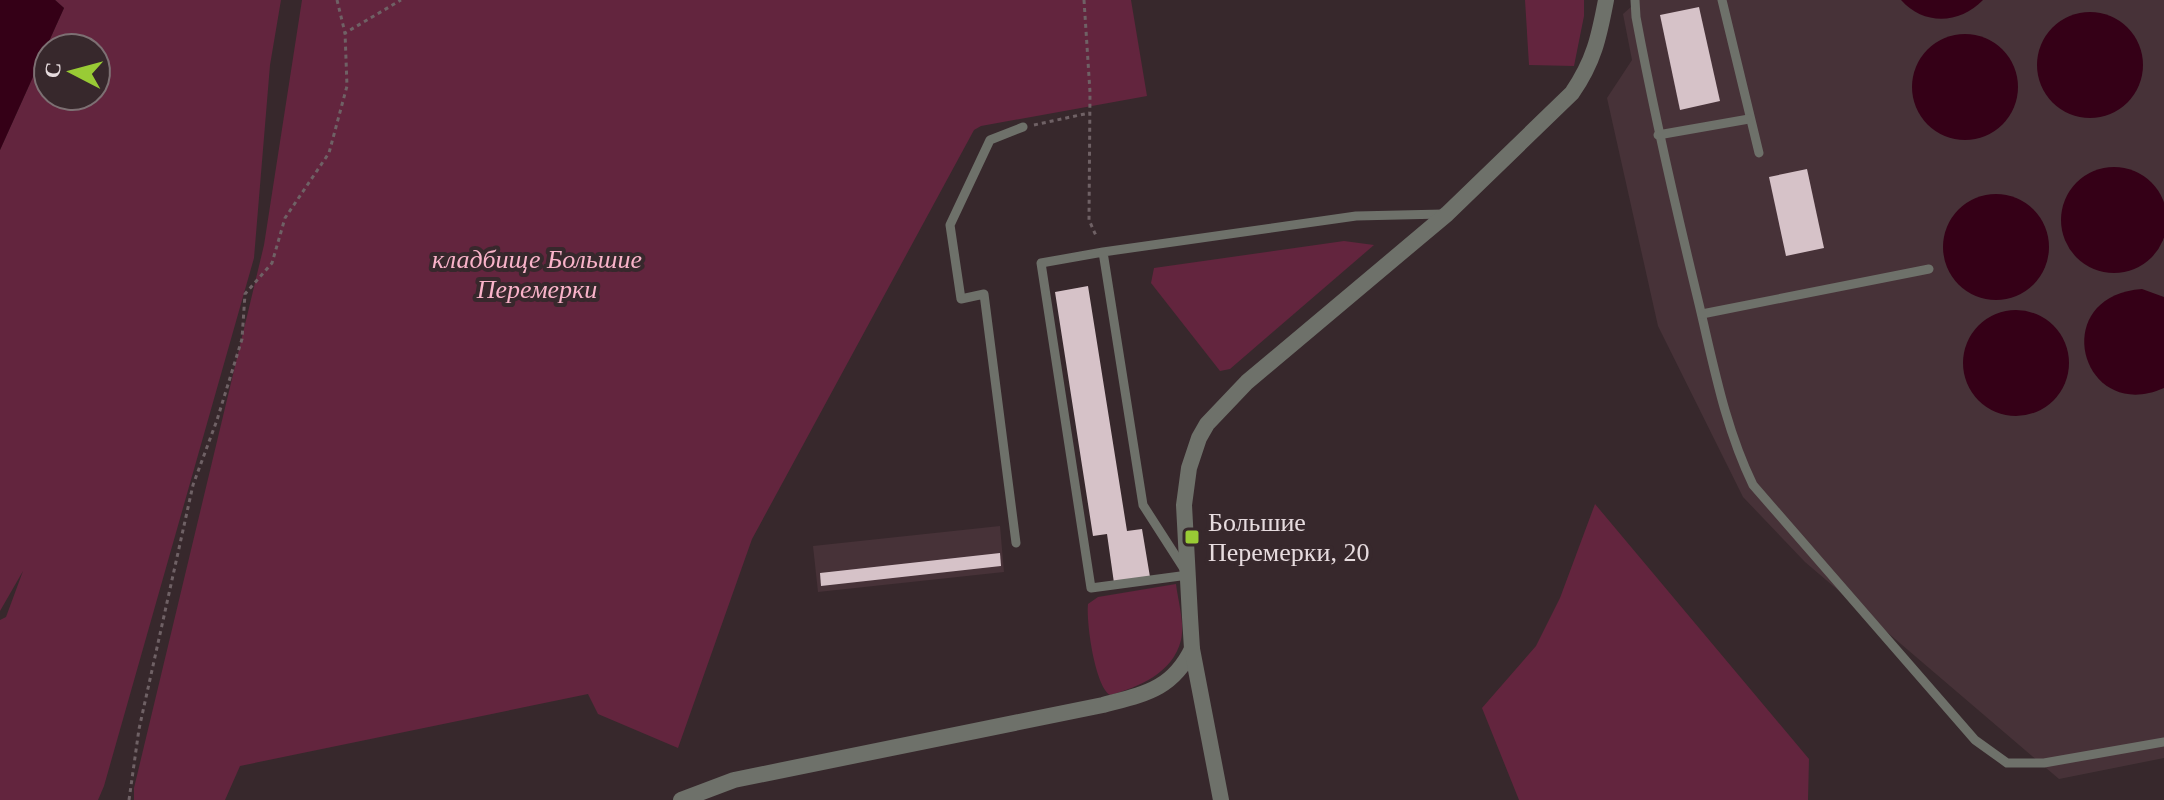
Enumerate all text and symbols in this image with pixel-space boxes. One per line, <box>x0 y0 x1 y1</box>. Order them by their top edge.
north arrow <box>32 32 112 112</box>
text: С <box>39 61 66 79</box>
park label: кладбище Большие Перемерки <box>432 245 642 304</box>
place label: Большие Перемерки, 20 <box>1208 508 1369 567</box>
marker: Большие Перемерки, 20 <box>1183 528 1201 546</box>

